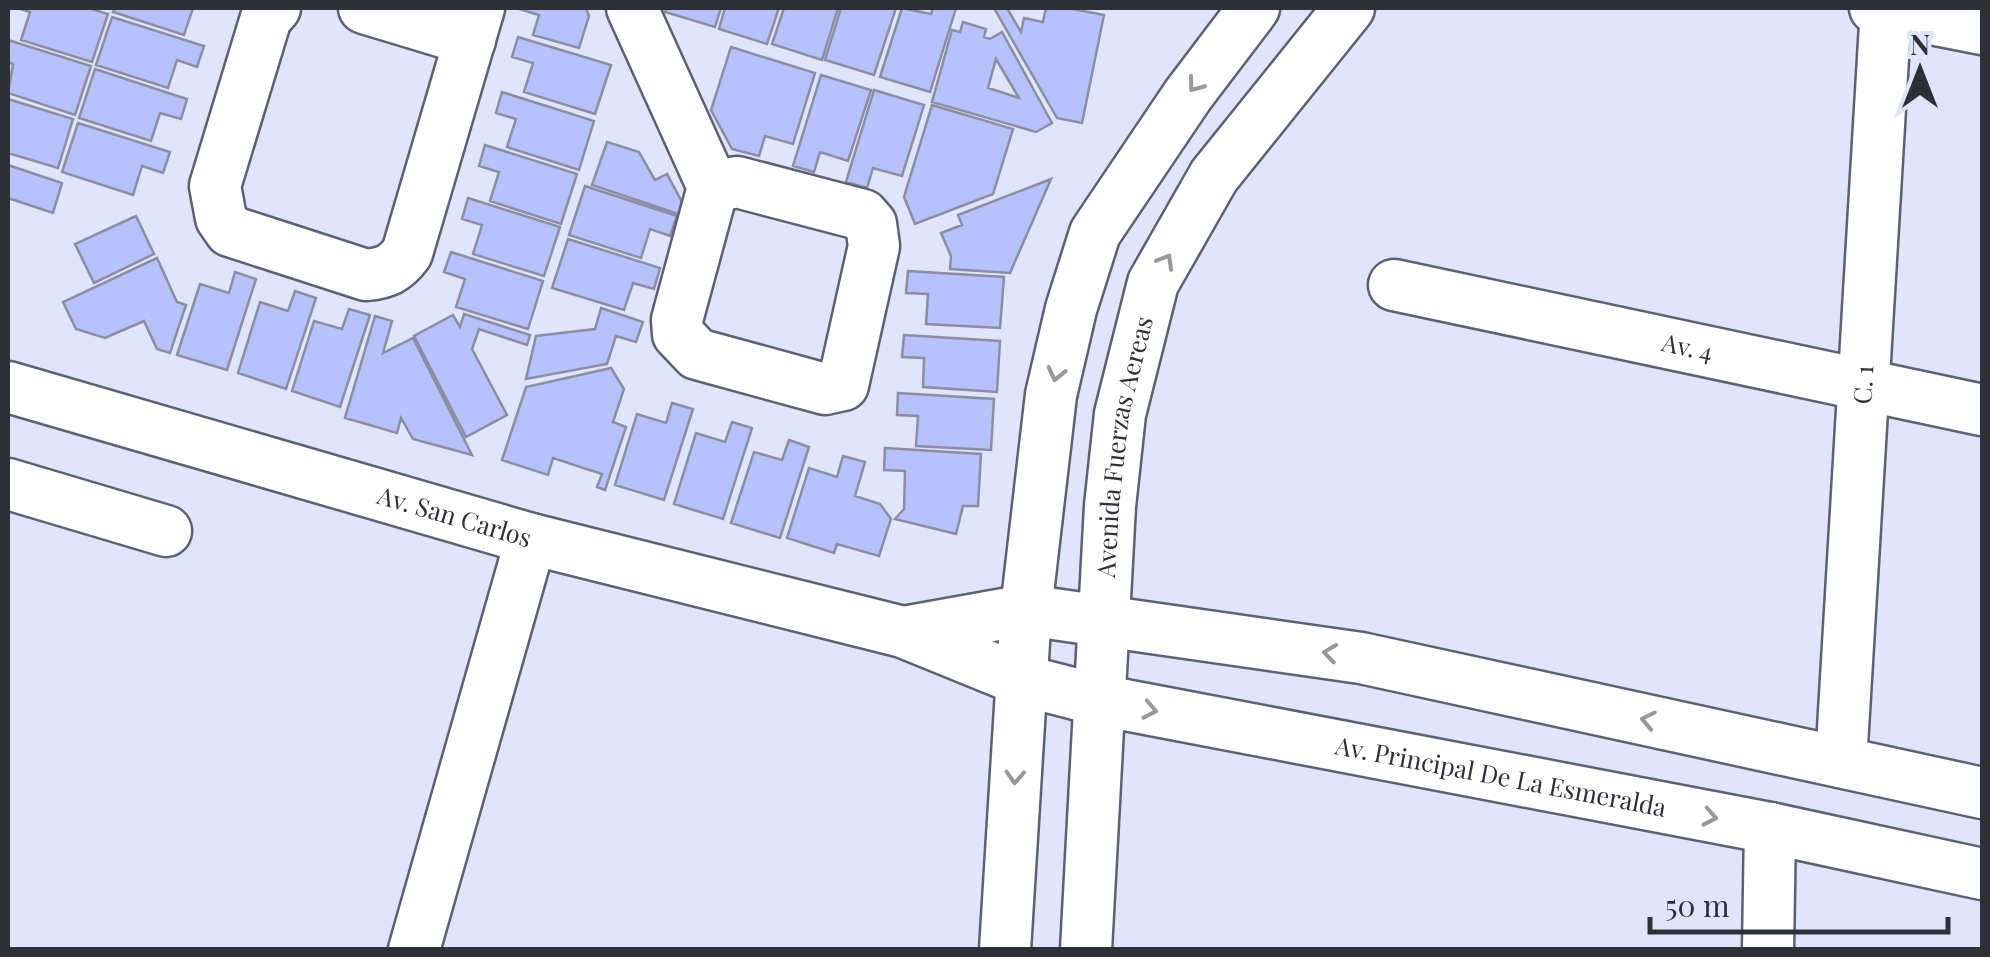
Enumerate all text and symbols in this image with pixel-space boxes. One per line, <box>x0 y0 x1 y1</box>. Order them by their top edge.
north arrow <box>1870 20 1970 120</box>
text: N <box>1910 25 1930 62</box>
one-way arrow <box>1190 74 1207 92</box>
one-way arrow <box>1153 253 1173 271</box>
street label: Avenida Fuerzas Aereas <box>1088 313 1159 580</box>
street label: Av. 4 <box>1658 324 1716 367</box>
street label: C. 1 <box>1844 364 1880 405</box>
one-way arrow <box>1047 365 1068 382</box>
street label: Av. San Carlos <box>373 477 536 553</box>
one-way arrow <box>1322 644 1338 665</box>
one-way arrow <box>1142 698 1159 719</box>
one-way arrow <box>1640 711 1657 732</box>
street label: Av. Principal De La Esmeralda <box>1332 727 1670 823</box>
one-way arrow <box>1005 770 1026 786</box>
one-way arrow <box>1702 806 1718 827</box>
scale bar <box>1650 872 1948 934</box>
text: 50 m <box>1665 885 1730 925</box>

